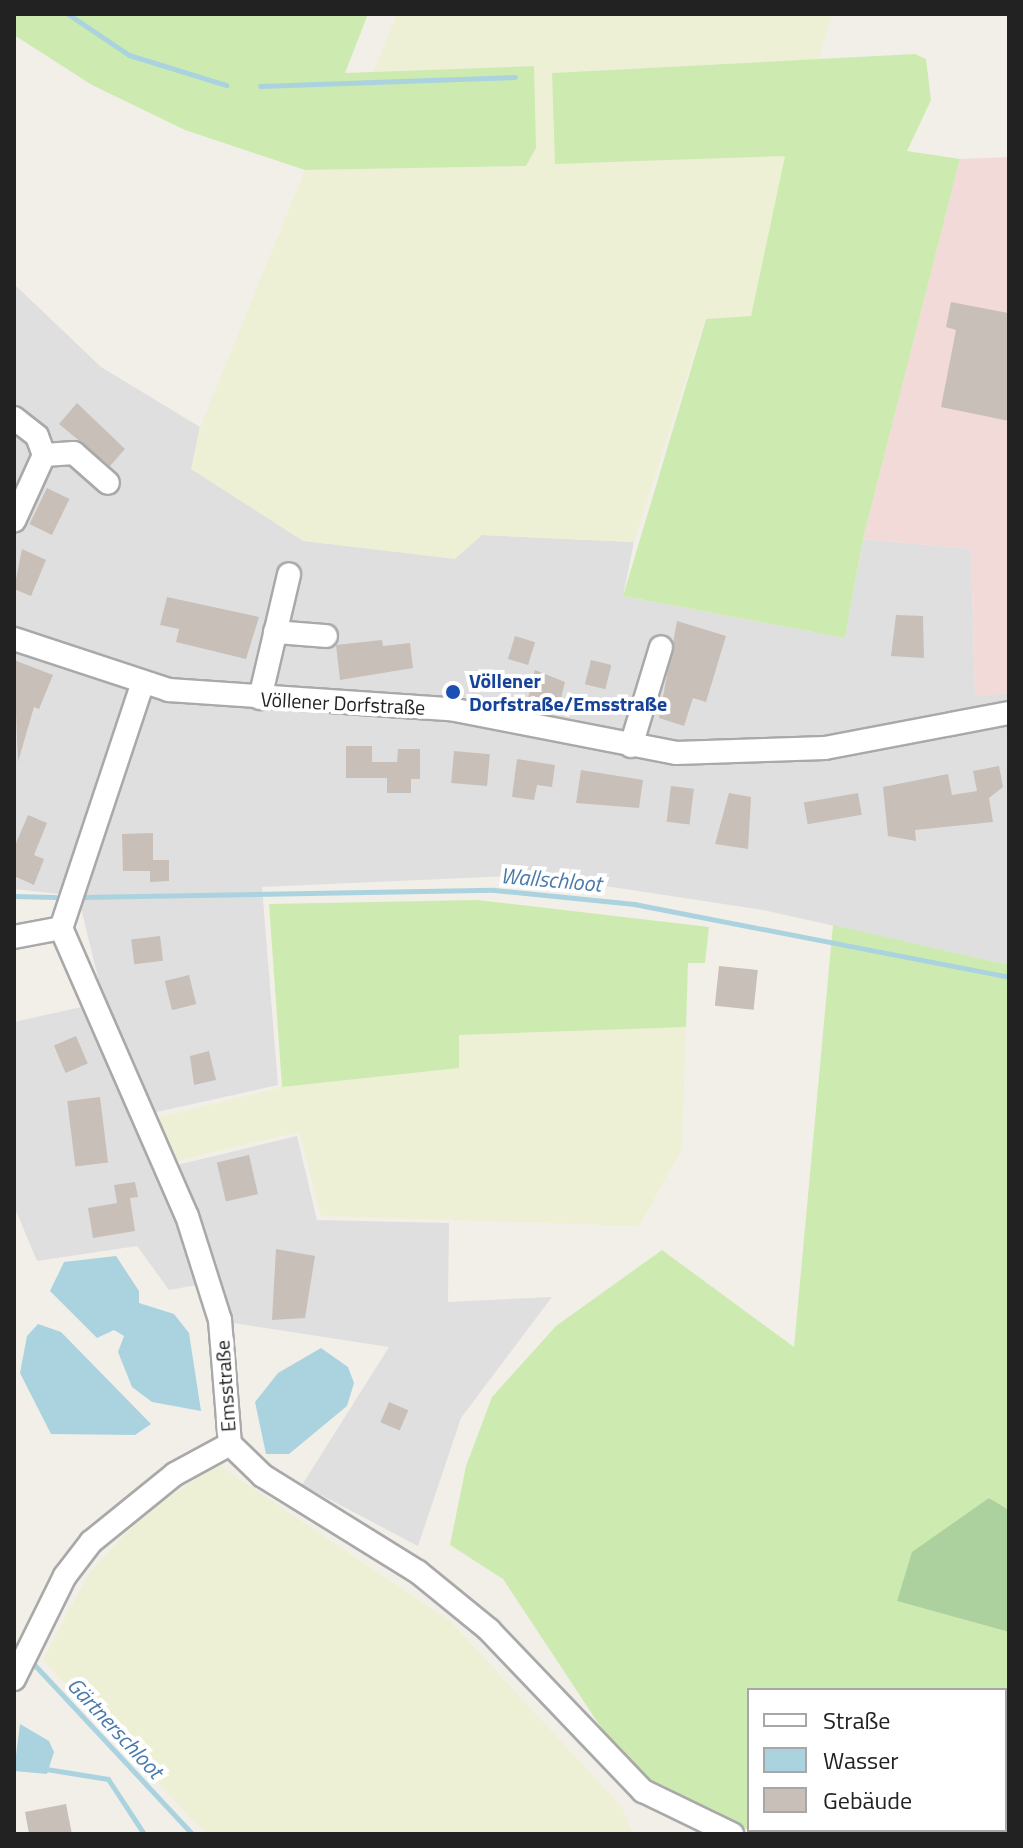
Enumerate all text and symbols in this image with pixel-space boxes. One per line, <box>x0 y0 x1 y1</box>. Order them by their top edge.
place label: Völlener Dorfstraße/Emsstraße <box>469 668 667 715</box>
marker: Völlener Dorfstraße/Emsstraße <box>444 683 462 701</box>
street label: Völlener Dorfstraße <box>260 687 426 719</box>
water label: Wallschloot <box>500 862 602 898</box>
street label: Emsstraße <box>210 1339 240 1433</box>
water label: Gärtnerschloot <box>62 1672 168 1784</box>
legend <box>747 1688 1007 1832</box>
text: Straße <box>823 1702 890 1738</box>
text: Wasser <box>823 1742 899 1778</box>
text: Gebäude <box>823 1782 912 1818</box>

